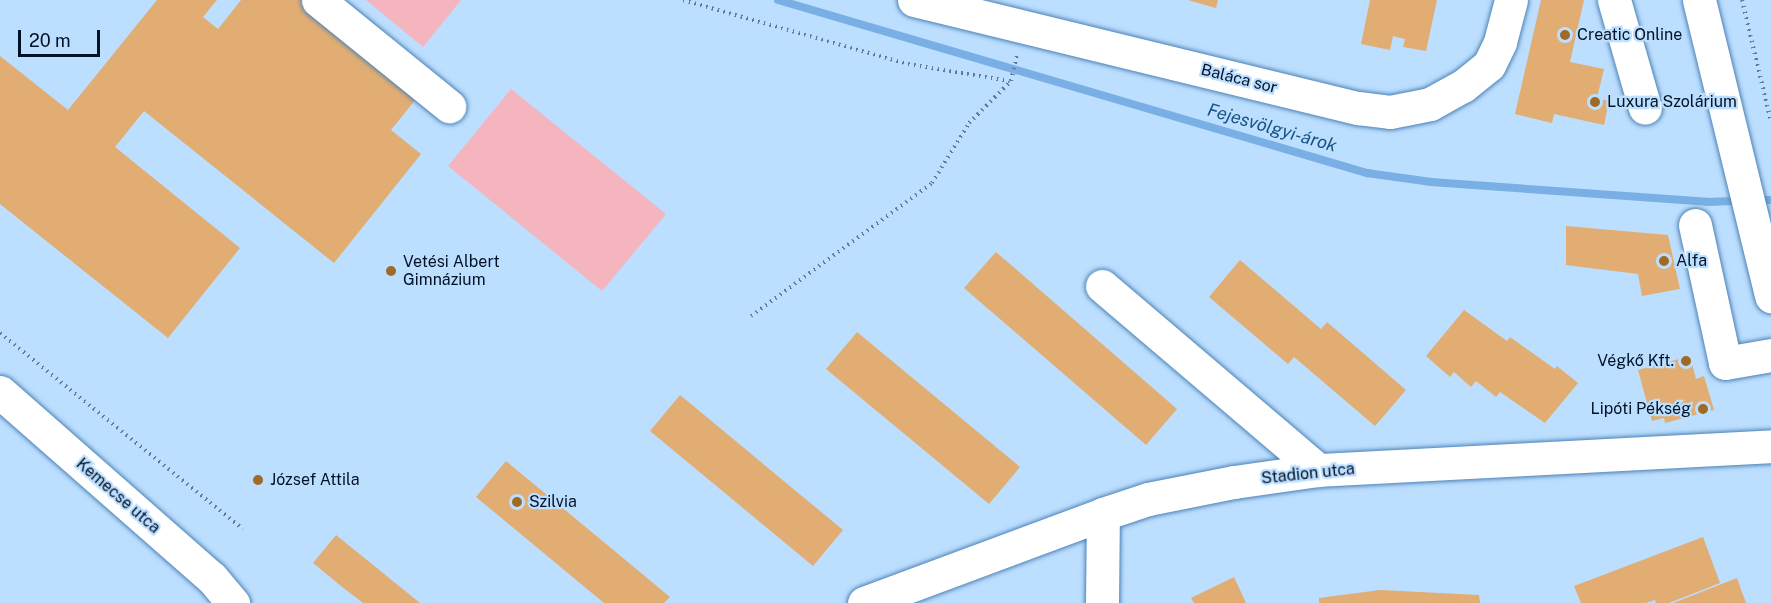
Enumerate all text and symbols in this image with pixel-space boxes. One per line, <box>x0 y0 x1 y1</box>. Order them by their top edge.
scale bar <box>21 18 104 56</box>
place label: Creatic Online <box>1577 25 1682 45</box>
marker: Creatic Online <box>1558 28 1572 42</box>
text: 20 m <box>29 30 71 51</box>
street label: Baláca sor <box>1199 60 1279 98</box>
place label: Luxura Szolárium <box>1607 92 1737 112</box>
marker: Luxura Szolárium <box>1588 95 1602 109</box>
water label: Fejesvölgyi-árok <box>1205 99 1339 157</box>
place label: Alfa <box>1676 251 1707 271</box>
place label: Vetési Albert Gimnázium <box>403 252 500 290</box>
marker: Alfa <box>1657 254 1671 268</box>
marker: Vetési Albert Gimnázium <box>384 264 398 278</box>
place label: Végkő Kft. <box>1597 351 1674 371</box>
marker: Végkő Kft. <box>1679 354 1693 368</box>
place label: Lipóti Pékség <box>1590 399 1691 419</box>
marker: Lipóti Pékség <box>1696 402 1710 416</box>
street label: Kemecse utca <box>72 454 164 538</box>
street label: Stadion utca <box>1260 460 1356 488</box>
place label: József Attila <box>270 470 360 490</box>
marker: József Attila <box>251 473 265 487</box>
place label: Szilvia <box>529 492 577 512</box>
marker: Szilvia <box>510 495 524 509</box>

